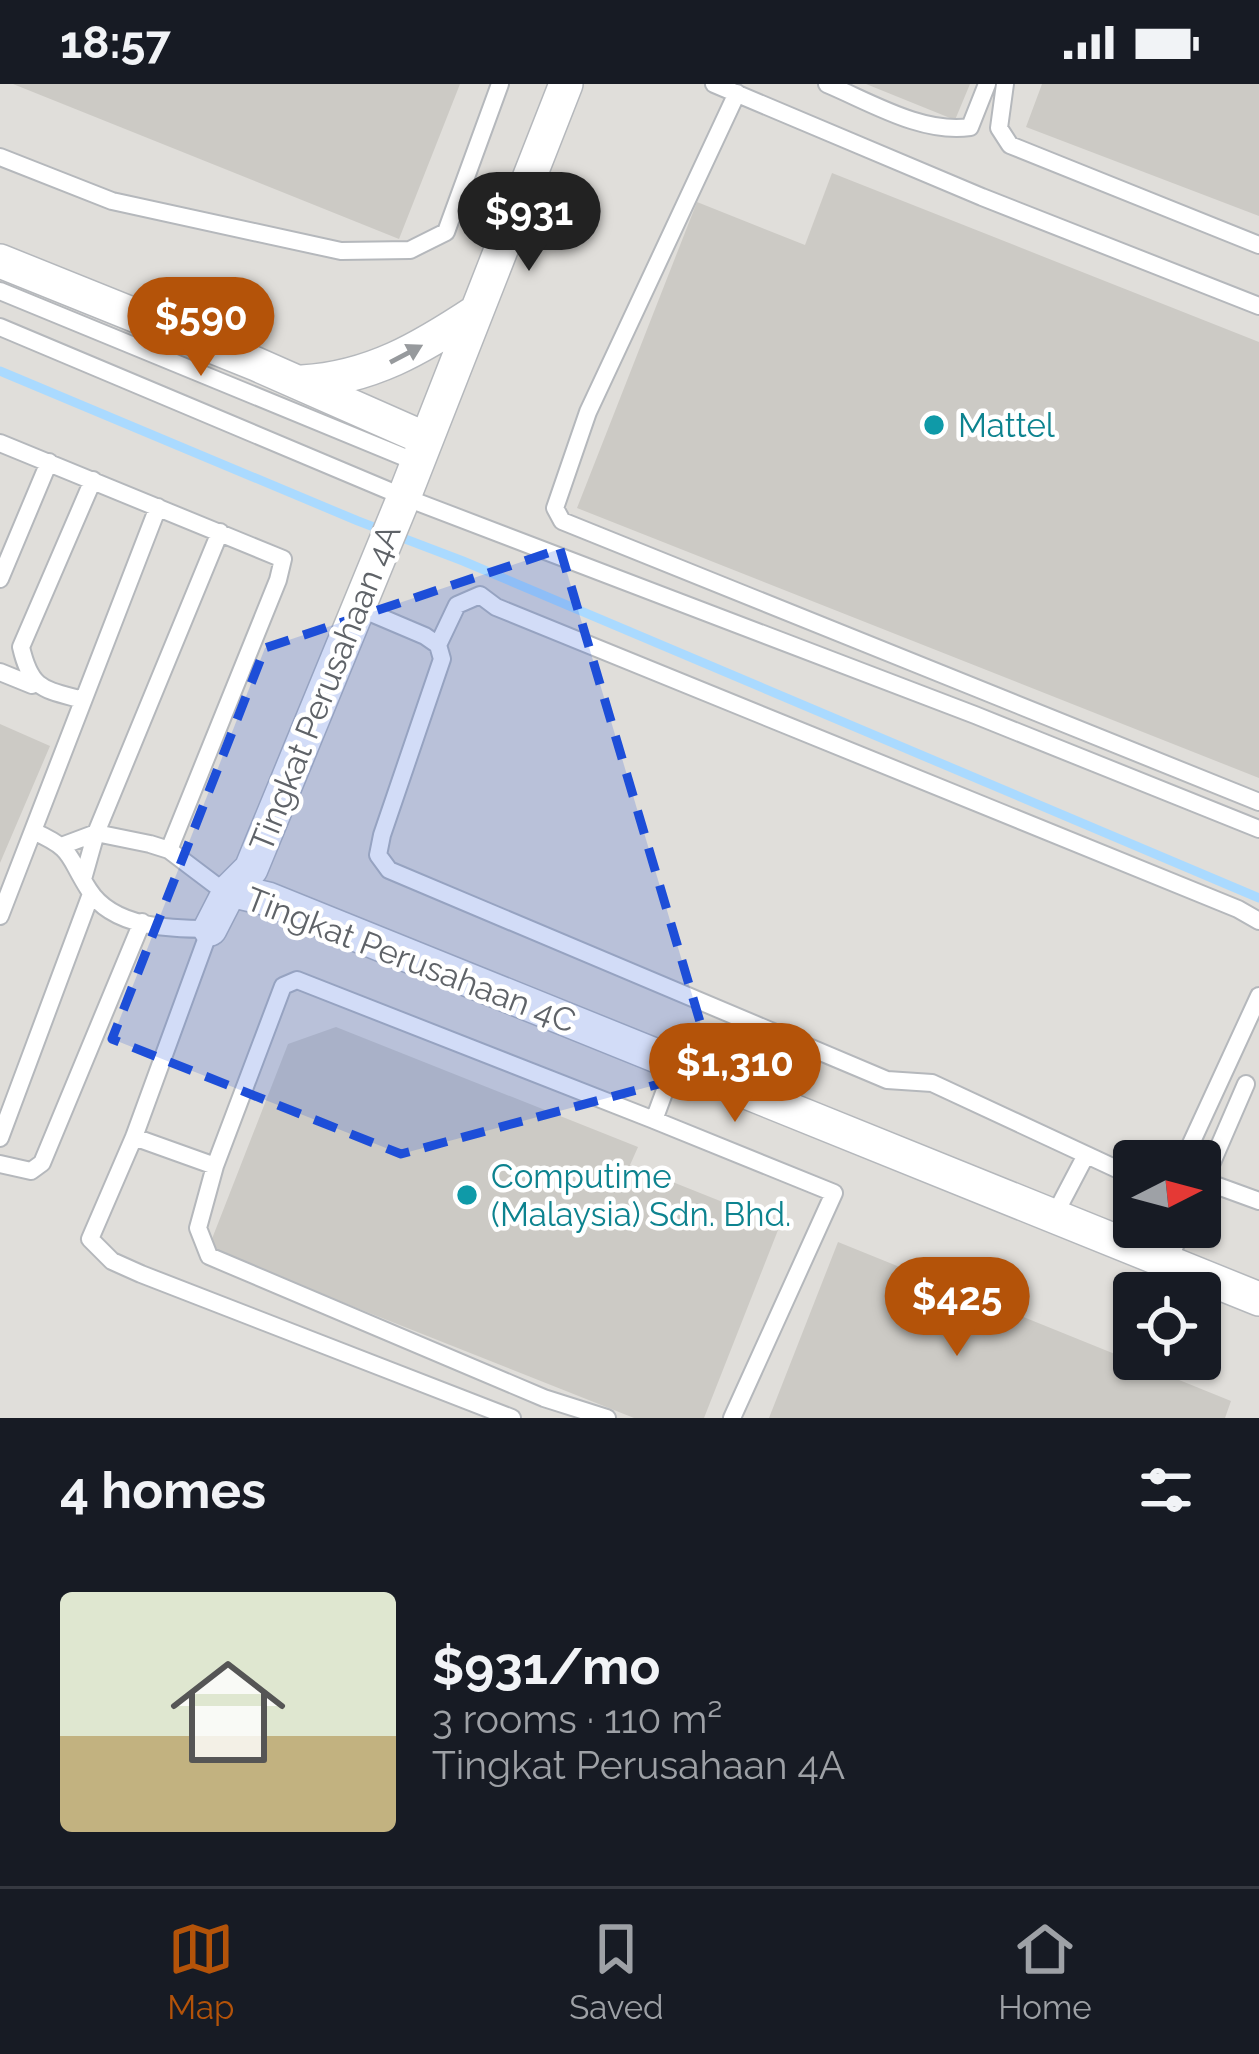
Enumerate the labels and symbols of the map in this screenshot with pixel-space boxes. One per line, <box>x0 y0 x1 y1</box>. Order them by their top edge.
pin: $931 <box>458 172 600 274</box>
pin: $590 <box>130 277 272 379</box>
one-way arrow <box>389 345 424 365</box>
place label: Mattel <box>958 406 1056 445</box>
marker: Mattel <box>921 412 947 438</box>
street label: Tingkat Perusahaan 4A <box>241 519 409 857</box>
street label: Tingkat Perusahaan 4C <box>241 879 581 1041</box>
pin: $1,310 <box>637 1023 833 1125</box>
north arrow <box>1113 1140 1221 1248</box>
place label: Computime (Malaysia) Sdn. Bhd. <box>491 1157 791 1234</box>
marker: Computime (Malaysia) Sdn. Bhd. <box>454 1182 480 1208</box>
pin: $425 <box>886 1257 1028 1359</box>

